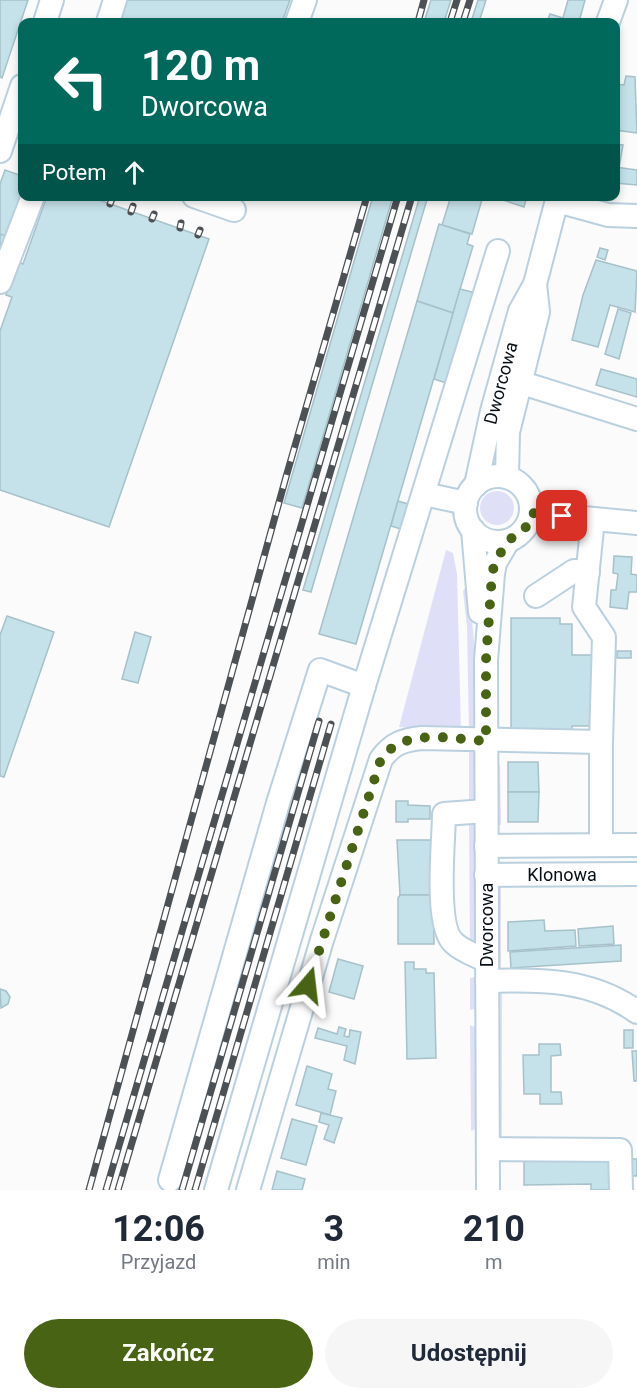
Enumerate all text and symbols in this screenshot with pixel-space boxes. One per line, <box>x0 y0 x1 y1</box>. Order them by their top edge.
text: 120 m <box>141 41 260 90</box>
icon: left <box>42 42 120 120</box>
text: Dworcowa <box>141 91 268 123</box>
icon: ahead <box>118 156 151 189</box>
text: Potem <box>42 160 106 185</box>
street label: Dworcowa <box>479 339 522 426</box>
pin <box>536 490 587 541</box>
icon: arrive <box>545 499 578 532</box>
street label: Klonowa <box>527 864 597 885</box>
street label: Dworcowa <box>476 883 497 967</box>
position arrow <box>276 953 340 1017</box>
text: 12:06 <box>112 1208 205 1250</box>
text: 3 <box>324 1208 344 1250</box>
text: 210 <box>463 1208 525 1250</box>
text: Przyjazd <box>121 1250 196 1274</box>
text: min <box>317 1250 351 1274</box>
text: m <box>485 1250 503 1274</box>
button: Zakończ <box>24 1319 313 1388</box>
button: Udostępnij <box>325 1319 613 1388</box>

